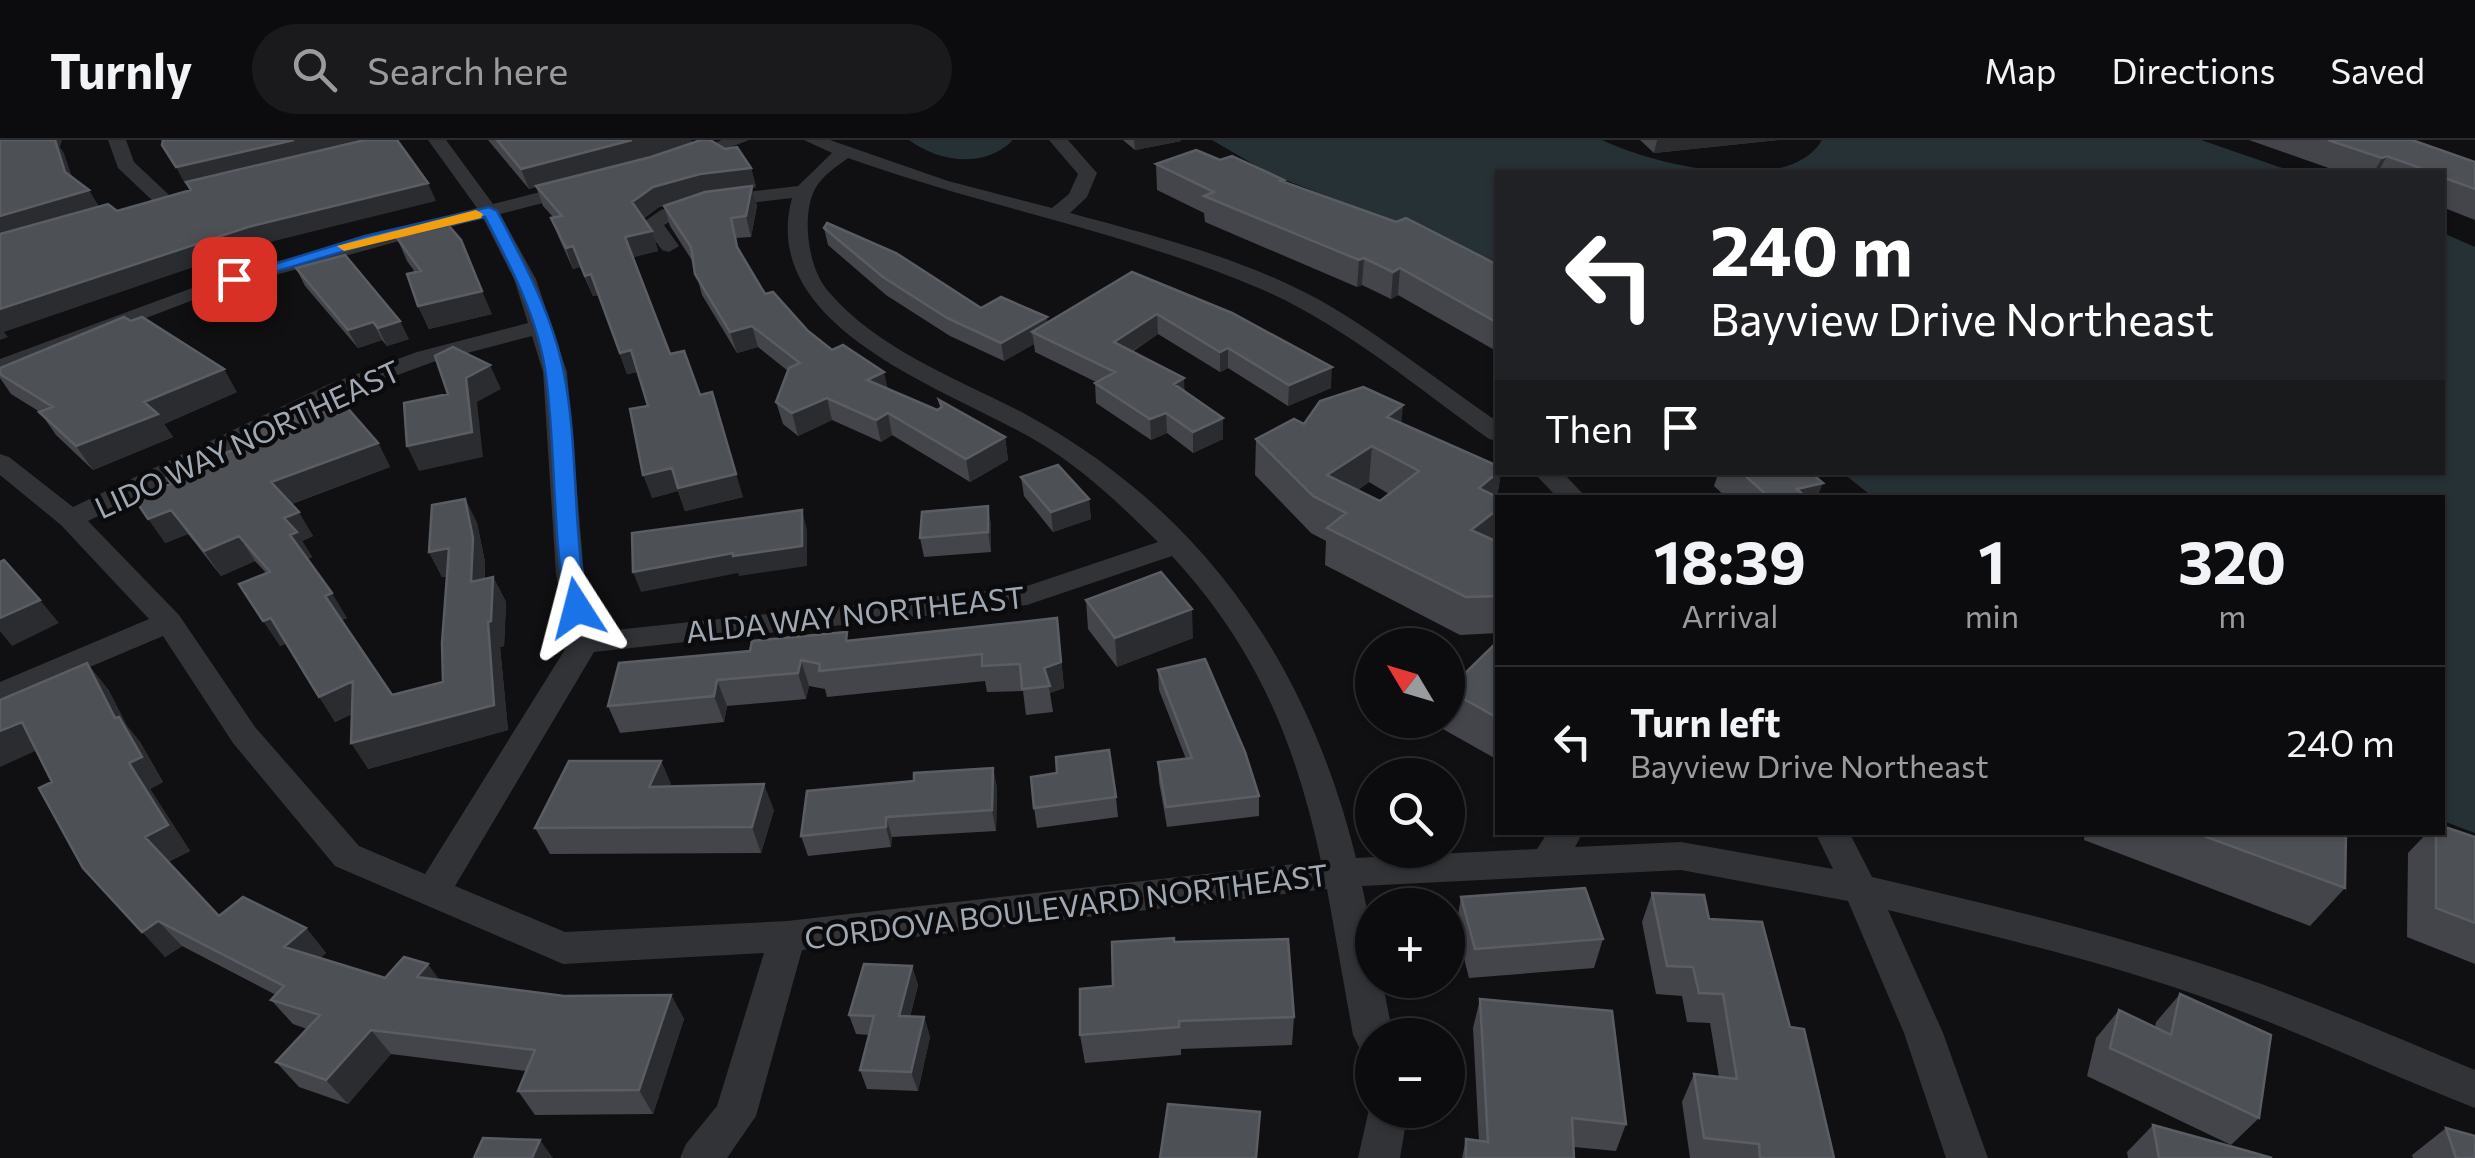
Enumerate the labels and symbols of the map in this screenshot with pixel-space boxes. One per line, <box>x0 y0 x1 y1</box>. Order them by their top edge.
pin <box>192 237 277 322</box>
street label: LIDO WAY NORTHEAST <box>88 351 406 525</box>
position arrow <box>525 556 629 660</box>
street label: ALDA WAY NORTHEAST <box>684 577 1026 649</box>
north arrow <box>1355 628 1465 738</box>
street label: CORDOVA BOULEVARD NORTHEAST <box>802 855 1330 955</box>

